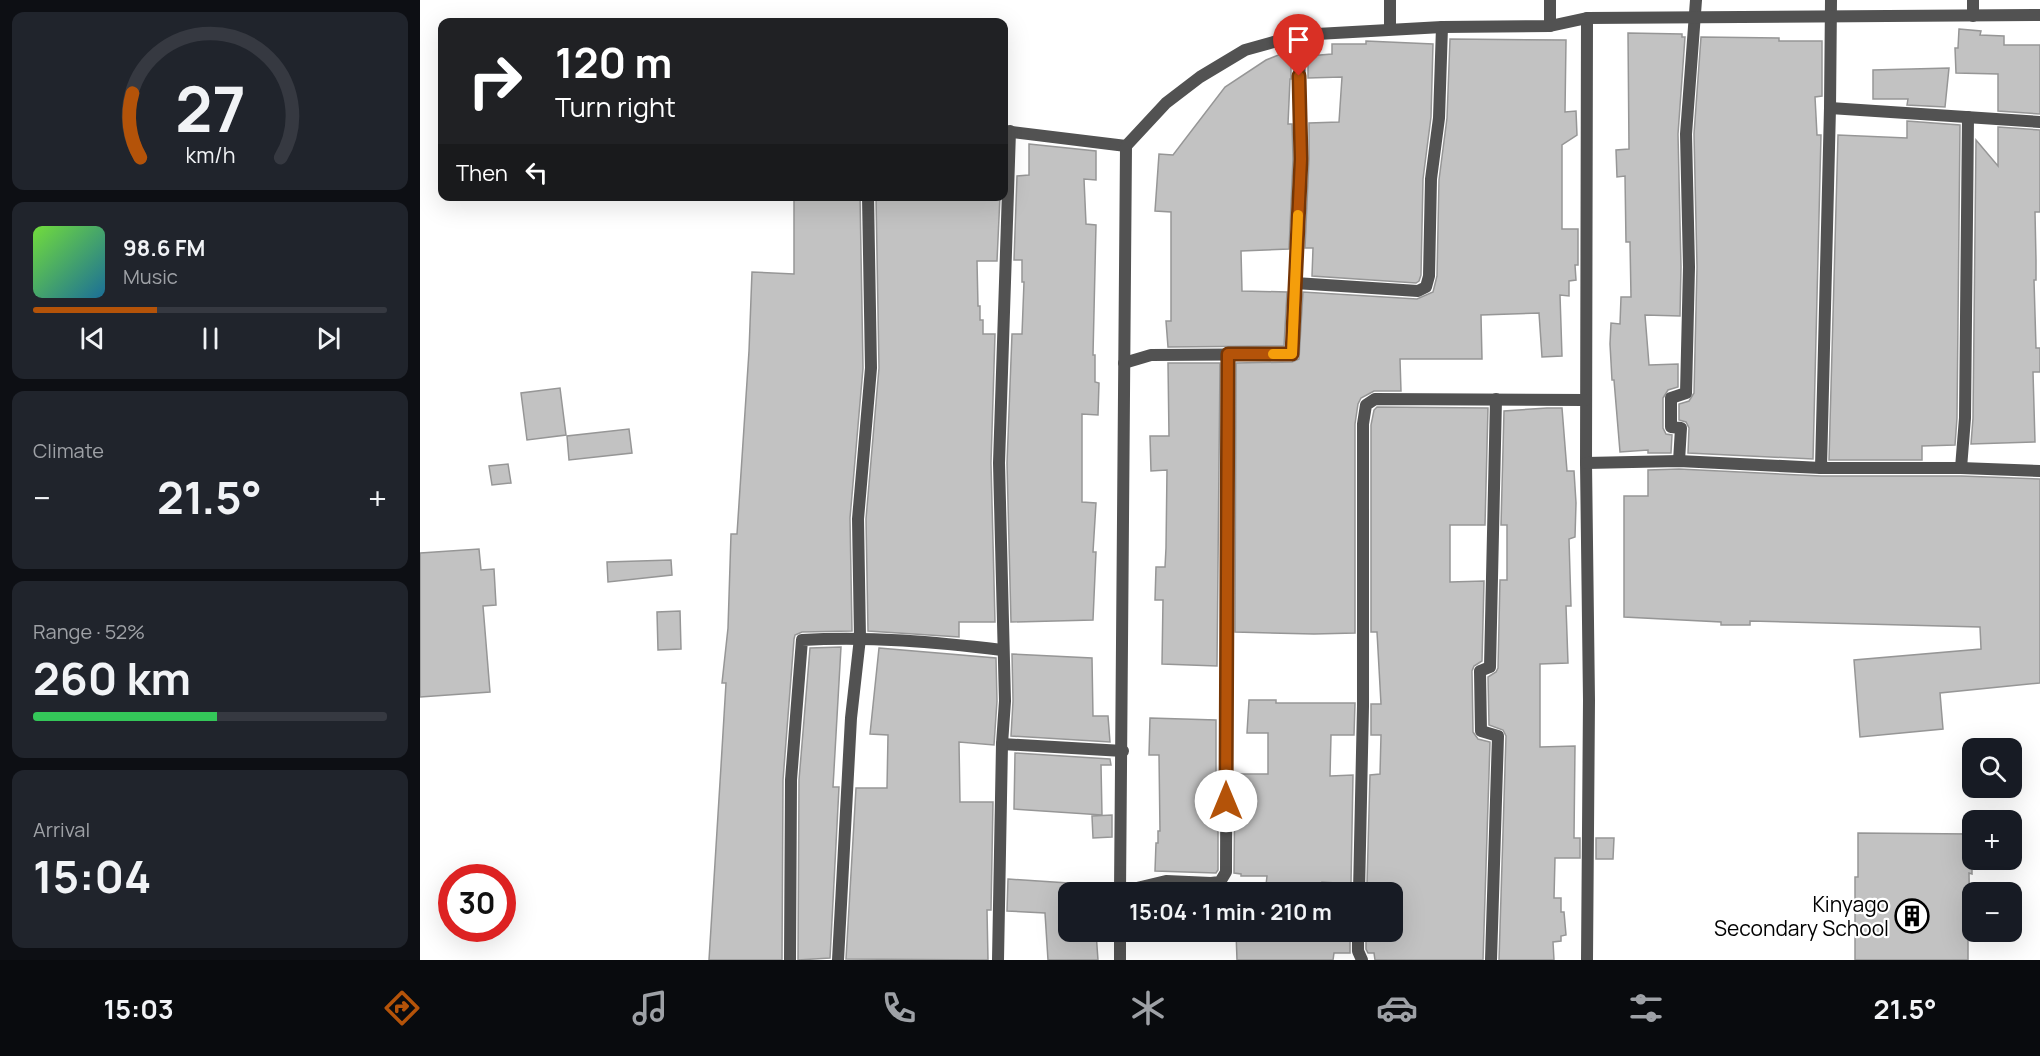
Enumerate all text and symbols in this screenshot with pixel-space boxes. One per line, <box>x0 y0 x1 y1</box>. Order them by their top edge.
pin <box>1273 14 1324 76</box>
icon: arrive <box>1282 23 1315 56</box>
text: 120 m <box>555 33 672 91</box>
icon: right <box>456 42 534 120</box>
text: 27 <box>175 65 245 151</box>
text: Turn right <box>555 88 676 125</box>
text: km/h <box>185 140 235 169</box>
icon: left <box>520 156 553 189</box>
text: Then <box>456 158 508 188</box>
text: 98.6 FM <box>123 233 205 263</box>
text: Music <box>123 263 178 290</box>
icon: previous <box>76 322 109 355</box>
icon: pause <box>194 322 227 355</box>
icon: next <box>312 322 345 355</box>
text: Climate <box>33 437 104 464</box>
text: 21.5° <box>157 466 262 528</box>
text: − <box>33 475 51 520</box>
text: + <box>368 475 387 520</box>
text: Range · 52% <box>33 618 145 645</box>
text: 260 km <box>33 647 191 709</box>
map controls <box>1962 738 2022 942</box>
button: search <box>1962 738 2022 798</box>
position arrow <box>1194 769 1258 833</box>
button: + <box>1962 810 2022 870</box>
text: Arrival <box>33 816 90 843</box>
text: 15:04 <box>33 845 152 907</box>
speed limit sign: 30 <box>438 864 516 942</box>
button: − <box>1962 882 2022 942</box>
place label: Kinyago Secondary School <box>1714 890 1889 942</box>
text: 15:04 · 1 min · 210 m <box>1129 897 1332 927</box>
building icon: Kinyago Secondary School <box>1894 898 1930 934</box>
icon: directions <box>381 987 423 1029</box>
icon: music <box>629 987 671 1029</box>
icon: phone <box>878 987 920 1029</box>
icon: climate <box>1127 987 1169 1029</box>
icon: car <box>1376 987 1418 1029</box>
icon: filters <box>1625 987 1667 1029</box>
text: 15:03 <box>103 990 174 1027</box>
text: 21.5° <box>1874 990 1937 1027</box>

